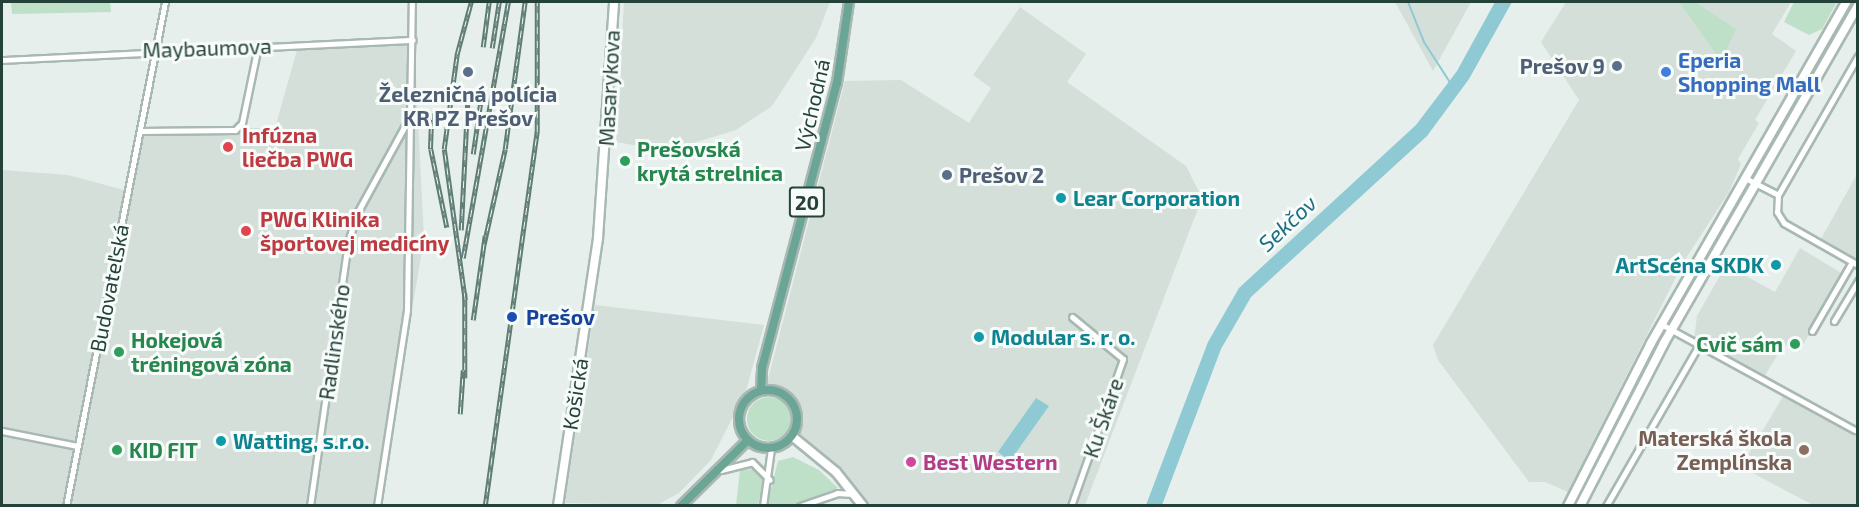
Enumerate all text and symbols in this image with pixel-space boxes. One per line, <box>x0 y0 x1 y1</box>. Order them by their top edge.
street label: Masarykova <box>593 29 625 147</box>
street label: Maybaumova <box>142 33 272 63</box>
place label: Eperia Shopping Mall <box>1678 47 1821 97</box>
place label: Prešov 9 <box>1519 53 1605 79</box>
street label: Východná <box>789 56 835 154</box>
marker: Prešov 9 <box>1610 59 1624 73</box>
marker: Železničná polícia KR PZ Prešov <box>461 65 475 79</box>
marker: Eperia Shopping Mall <box>1659 65 1673 79</box>
place label: Železničná polícia KR PZ Prešov <box>379 81 557 131</box>
place label: Infúzna liečba PWG <box>242 122 353 172</box>
place label: Prešovská krytá strelnica <box>637 136 783 186</box>
marker: Infúzna liečba PWG <box>219 138 237 156</box>
marker: Prešovská krytá strelnica <box>618 154 632 168</box>
place label: Prešov 2 <box>959 162 1045 188</box>
marker: Prešov 2 <box>940 168 954 182</box>
road number: 20 <box>788 185 826 219</box>
place label: Lear Corporation <box>1073 185 1241 211</box>
water label: Sekčov <box>1252 190 1322 256</box>
marker: Lear Corporation <box>1054 191 1068 205</box>
place label: PWG Klinika športovej medicíny <box>260 206 450 256</box>
street label: Budovateľská <box>84 222 134 354</box>
marker: PWG Klinika športovej medicíny <box>237 222 255 240</box>
place label: ArtScéna SKDK <box>1616 252 1764 278</box>
marker: ArtScéna SKDK <box>1769 258 1783 272</box>
street label: Radlinského <box>313 282 355 402</box>
place label: Prešov <box>526 304 595 330</box>
marker: Prešov <box>503 308 521 326</box>
place label: Modular s. r. o. <box>991 324 1136 350</box>
place label: Hokejová tréningová zóna <box>131 327 292 377</box>
marker: Modular s. r. o. <box>972 330 986 344</box>
place label: Cvič sám <box>1696 331 1783 357</box>
marker: Cvič sám <box>1788 337 1802 351</box>
marker: Hokejová tréningová zóna <box>112 345 126 359</box>
street label: Košická <box>557 356 593 432</box>
street label: Ku Škáre <box>1078 375 1128 461</box>
place label: Materská škola Zemplínska <box>1638 425 1792 475</box>
place label: Watting, s.r.o. <box>233 428 369 454</box>
marker: Watting, s.r.o. <box>214 434 228 448</box>
place label: KID FIT <box>129 437 198 463</box>
marker: KID FIT <box>110 443 124 457</box>
marker: Materská škola Zemplínska <box>1797 443 1811 457</box>
place label: Best Western <box>923 449 1058 475</box>
marker: Best Western <box>904 455 918 469</box>

